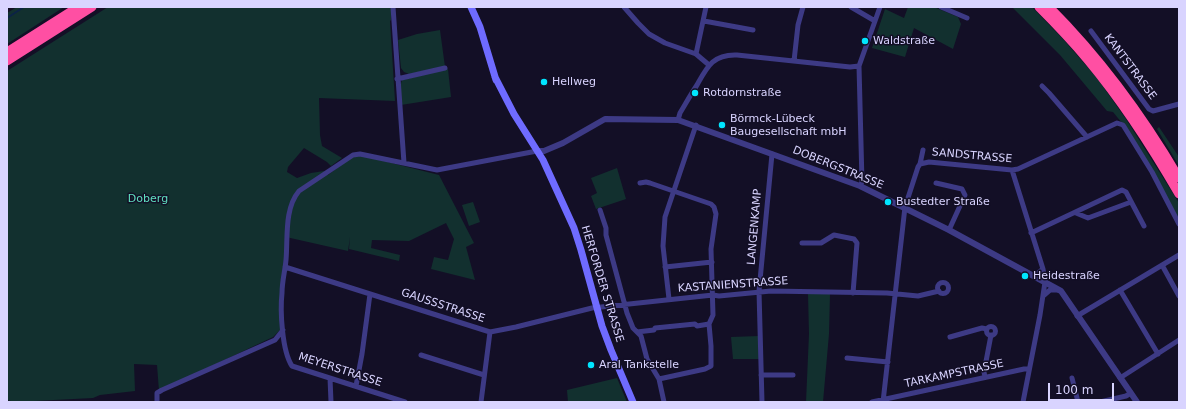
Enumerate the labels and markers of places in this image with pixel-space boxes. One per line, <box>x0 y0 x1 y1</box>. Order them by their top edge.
place label: Waldstraße <box>873 34 935 48</box>
marker: Waldstraße <box>860 36 870 46</box>
place label: Hellweg <box>552 75 596 89</box>
marker: Hellweg <box>539 77 549 87</box>
place label: Rotdornstraße <box>703 86 781 100</box>
marker: Rotdornstraße <box>690 88 700 98</box>
place label: Börmck-Lübeck Baugesellschaft mbH <box>730 112 847 138</box>
marker: Börmck-Lübeck Baugesellschaft mbH <box>717 120 727 130</box>
place label: Bustedter Straße <box>896 195 990 209</box>
marker: Bustedter Straße <box>883 197 893 207</box>
place label: Heidestraße <box>1033 269 1100 283</box>
marker: Heidestraße <box>1020 271 1030 281</box>
place label: Aral Tankstelle <box>599 358 679 372</box>
marker: Aral Tankstelle <box>586 360 596 370</box>

